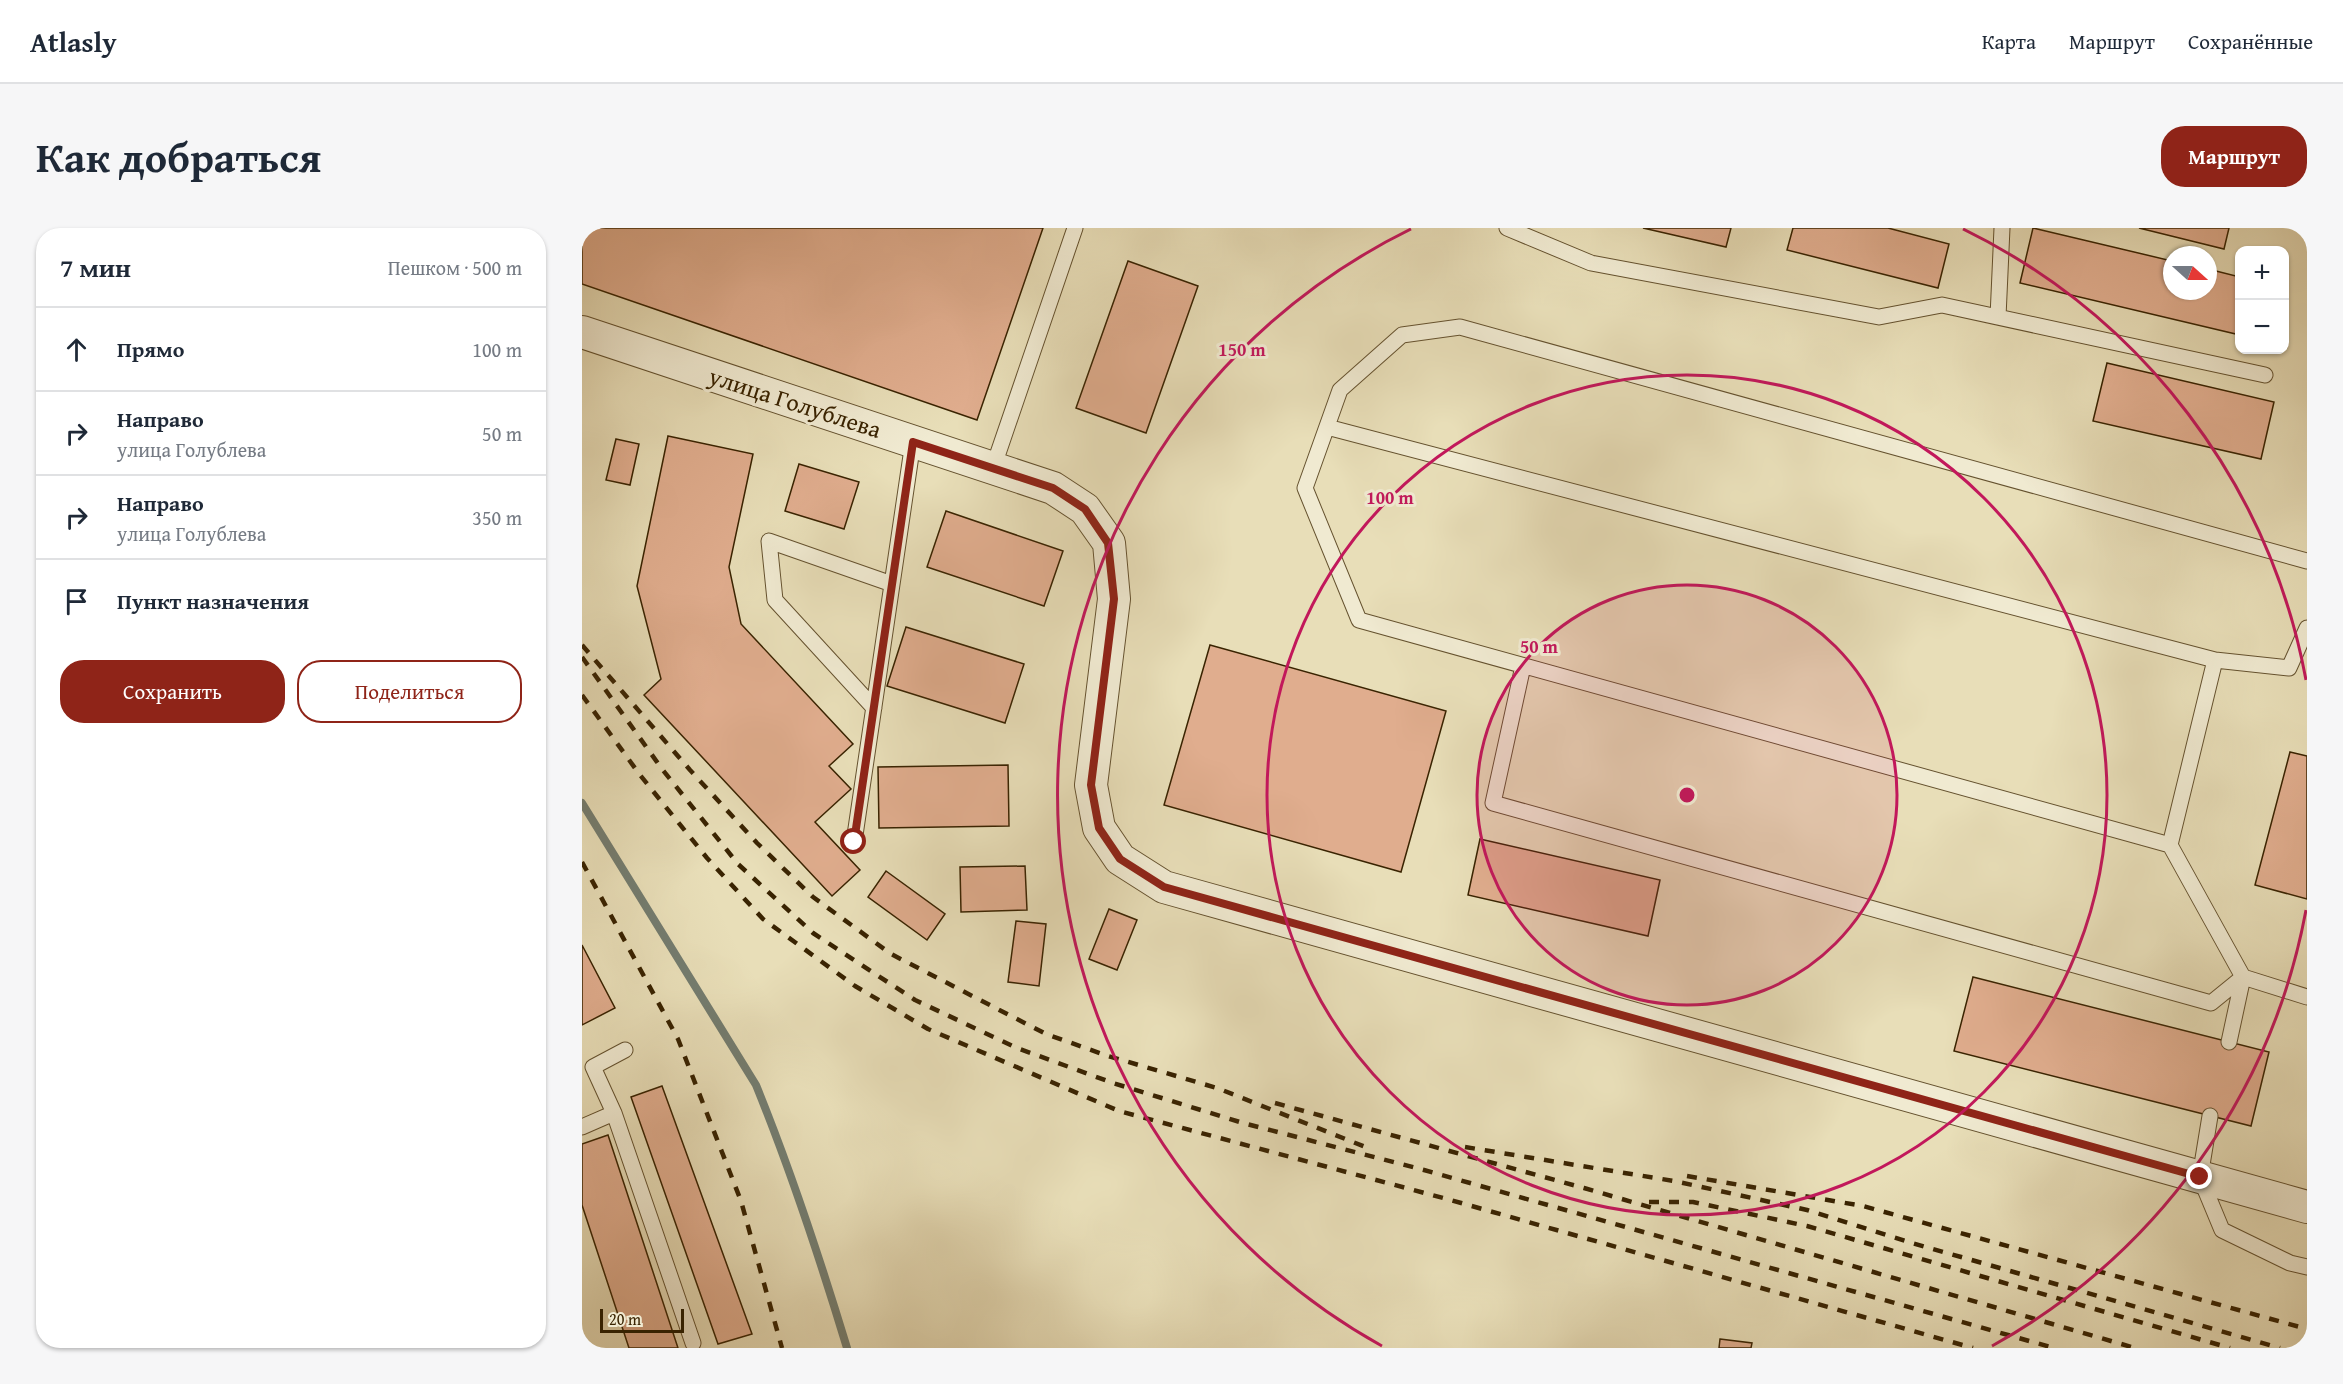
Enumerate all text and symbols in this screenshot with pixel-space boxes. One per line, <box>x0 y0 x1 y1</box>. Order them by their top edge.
text: Atlasly <box>30 21 117 62</box>
text: Карта <box>1982 26 2036 57</box>
text: Маршрут <box>2069 26 2155 57</box>
text: Сохранённые <box>2188 26 2313 57</box>
text: Как добраться <box>36 126 321 187</box>
button: Маршрут <box>2161 126 2307 187</box>
north arrow <box>2163 246 2217 300</box>
map controls <box>2235 246 2289 354</box>
button: + <box>2235 246 2289 300</box>
text: 7 мин <box>60 248 131 287</box>
text: Пешком · 500 m <box>388 253 522 282</box>
button: − <box>2235 300 2289 354</box>
icon: ahead <box>60 333 93 366</box>
text: Прямо <box>117 333 184 365</box>
text: 100 m <box>472 335 522 364</box>
text: 150 m <box>1218 336 1266 363</box>
street label: улица Голублева <box>704 358 886 447</box>
text: Направо <box>117 403 204 435</box>
icon: right <box>60 417 93 450</box>
text: 50 m <box>482 419 522 448</box>
text: улица Голублева <box>117 435 266 464</box>
text: 100 m <box>1366 484 1414 511</box>
text: Направо <box>117 487 204 519</box>
icon: right <box>60 501 93 534</box>
text: 350 m <box>472 503 522 532</box>
text: улица Голублева <box>117 519 266 548</box>
icon: arrive <box>60 585 93 618</box>
text: Пункт назначения <box>117 585 309 617</box>
text: 50 m <box>1520 633 1559 660</box>
button: Сохранить <box>60 660 285 723</box>
button: Поделиться <box>297 660 522 723</box>
centre of rings <box>1677 785 1697 805</box>
route start <box>840 828 866 854</box>
route end <box>2186 1163 2212 1189</box>
scale bar <box>600 1306 684 1334</box>
text: 20 m <box>609 1307 641 1331</box>

